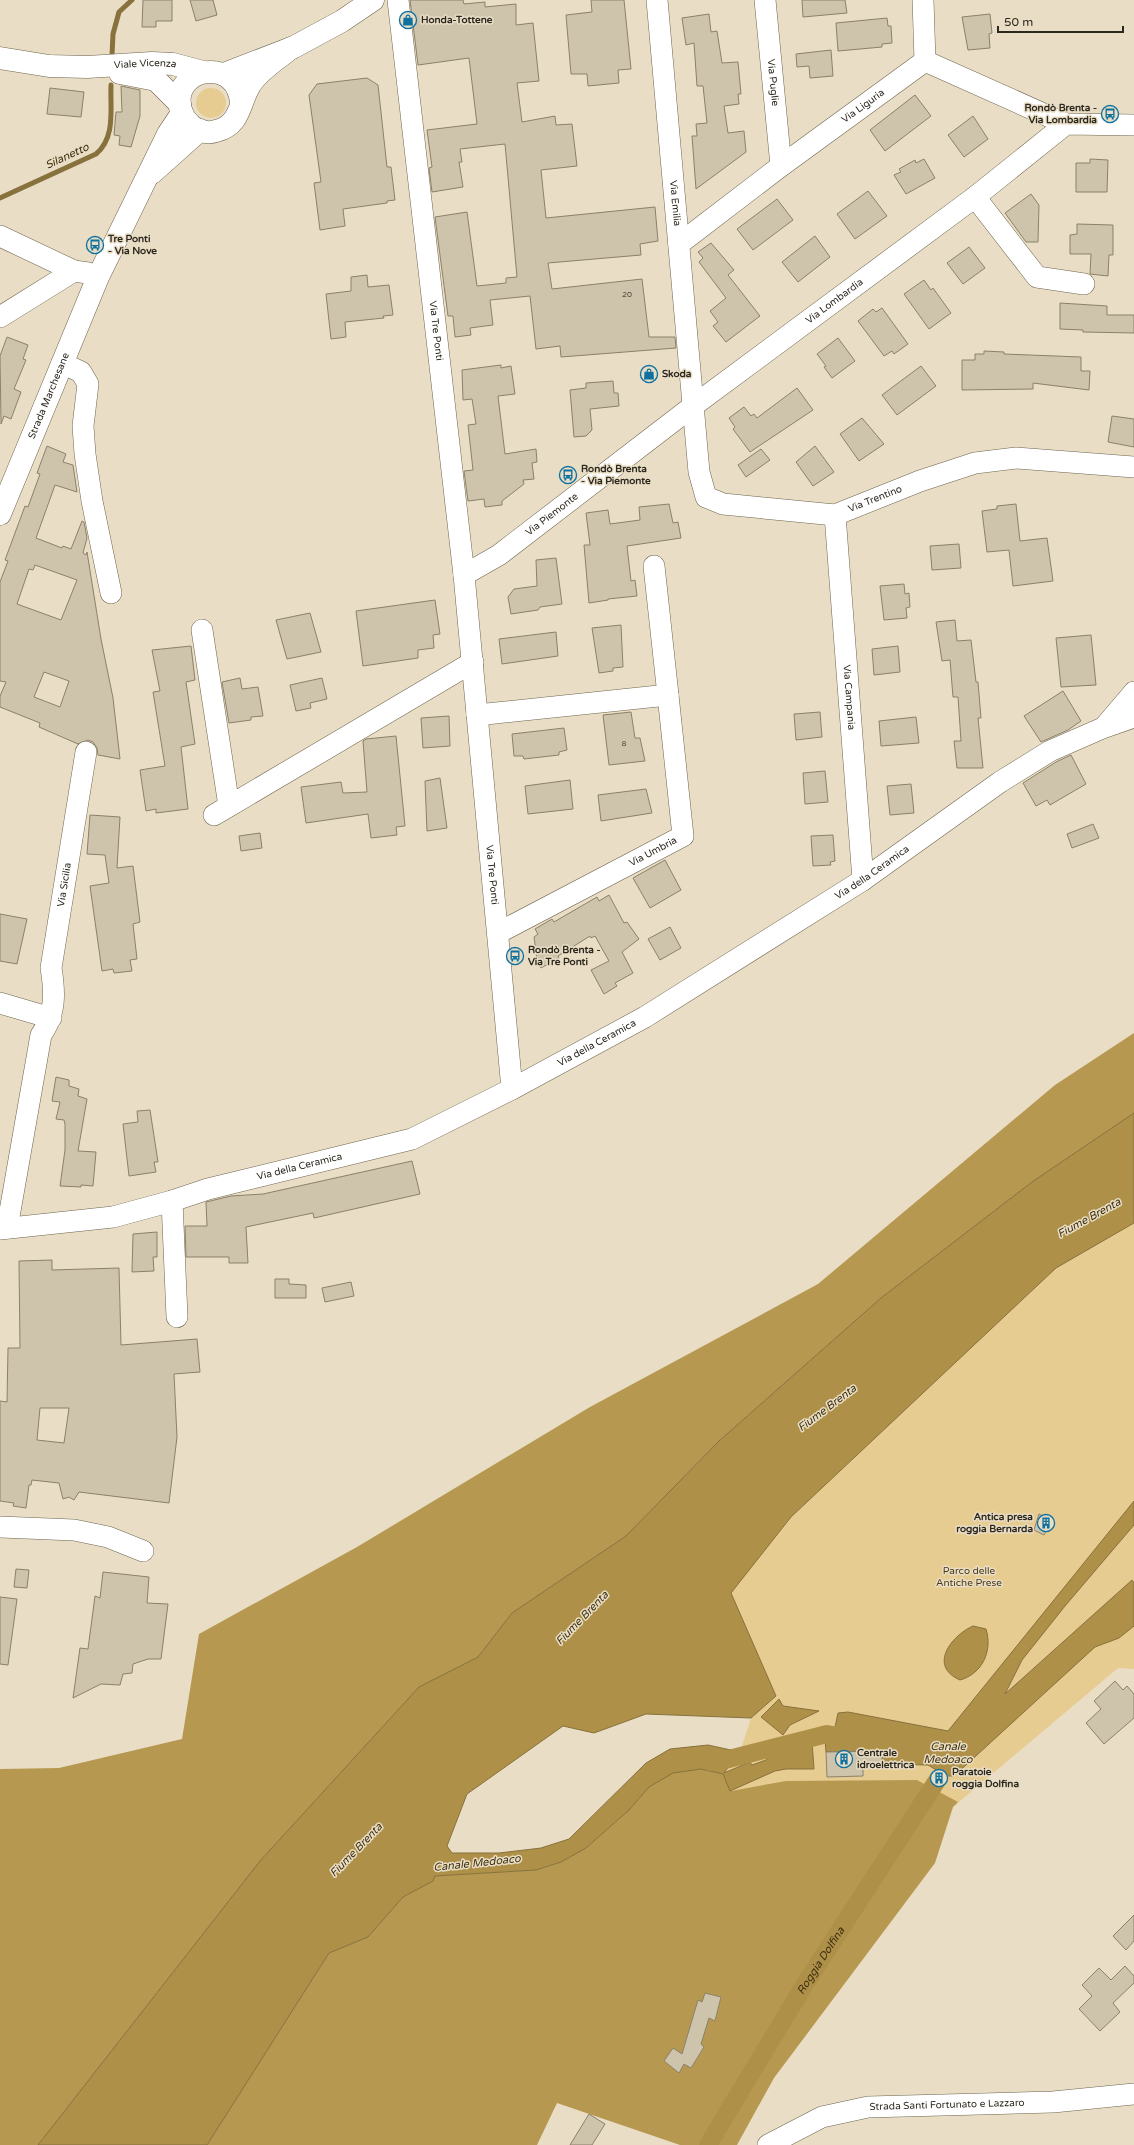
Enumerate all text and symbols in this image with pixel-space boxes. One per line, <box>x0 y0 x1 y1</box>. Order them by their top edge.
scale bar <box>998 8 1123 34</box>
shop icon: Honda-Tottene <box>398 10 418 30</box>
place label: Honda-Tottene <box>421 14 493 26</box>
text: 50 m <box>1004 15 1033 29</box>
street label: Viale Vicenza <box>114 57 178 71</box>
street label: Via Puglie <box>765 58 781 107</box>
street label: Via Liguria <box>839 87 887 126</box>
place label: Rondò Brenta - Via Lombardia <box>1024 102 1097 126</box>
bus stop icon: Rondò Brenta - Via Lombardia <box>1100 104 1120 124</box>
water label: Silanetto <box>43 140 92 172</box>
street label: Via Emilia <box>667 180 683 227</box>
place label: Tre Ponti - Via Nove <box>107 233 157 257</box>
bus stop icon: Tre Ponti - Via Nove <box>85 235 105 255</box>
street label: Via Lombardia <box>803 276 866 326</box>
house number: 20 <box>622 290 632 299</box>
street label: Via Tre Ponti <box>427 300 445 361</box>
street label: Strada Marchesane <box>26 351 72 441</box>
shop icon: Skoda <box>639 364 659 384</box>
place label: Skoda <box>662 368 692 380</box>
place label: Rondò Brenta - Via Piemonte <box>581 463 651 487</box>
bus stop icon: Rondò Brenta - Via Piemonte <box>558 465 578 485</box>
street label: Via Trentino <box>846 483 904 515</box>
street label: Via Piemonte <box>523 490 581 538</box>
street label: Via Campania <box>841 664 857 731</box>
house number: 8 <box>621 739 627 748</box>
street label: Via Umbria <box>627 834 679 869</box>
street label: Via della Ceramica <box>833 843 912 902</box>
street label: Via Tre Ponti <box>483 844 501 905</box>
street label: Via Sicilia <box>55 862 74 908</box>
place label: Rondò Brenta - Via Tre Ponti <box>528 944 601 968</box>
bus stop icon: Rondò Brenta - Via Tre Ponti <box>505 946 525 966</box>
street label: Via della Ceramica <box>556 1017 638 1069</box>
street label: Via della Ceramica <box>256 1150 343 1183</box>
water label: Fiume Brenta <box>1055 1195 1123 1241</box>
water label: Fiume Brenta <box>795 1381 859 1434</box>
place label: Antica presa roggia Bernarda <box>956 1511 1033 1535</box>
building icon: Antica presa roggia Bernarda <box>1036 1513 1056 1533</box>
park label: Parco delle Antiche Prese <box>936 1565 1002 1589</box>
water label: Fiume Brenta <box>553 1588 612 1648</box>
water label: Canale Medoaco <box>923 1740 974 1766</box>
place label: Centrale idroelettrica <box>857 1747 915 1771</box>
building icon: Centrale idroelettrica <box>834 1749 854 1769</box>
place label: Paratoie roggia Dolfina <box>952 1766 1019 1790</box>
building icon: Paratoie roggia Dolfina <box>929 1768 949 1788</box>
water label: Fiume Brenta <box>327 1820 386 1880</box>
water label: Canale Medoaco <box>433 1852 523 1874</box>
water label: Roggia Dolfina <box>794 1924 847 1997</box>
street label: Strada Santi Fortunato e Lazzaro <box>869 2097 1025 2113</box>

